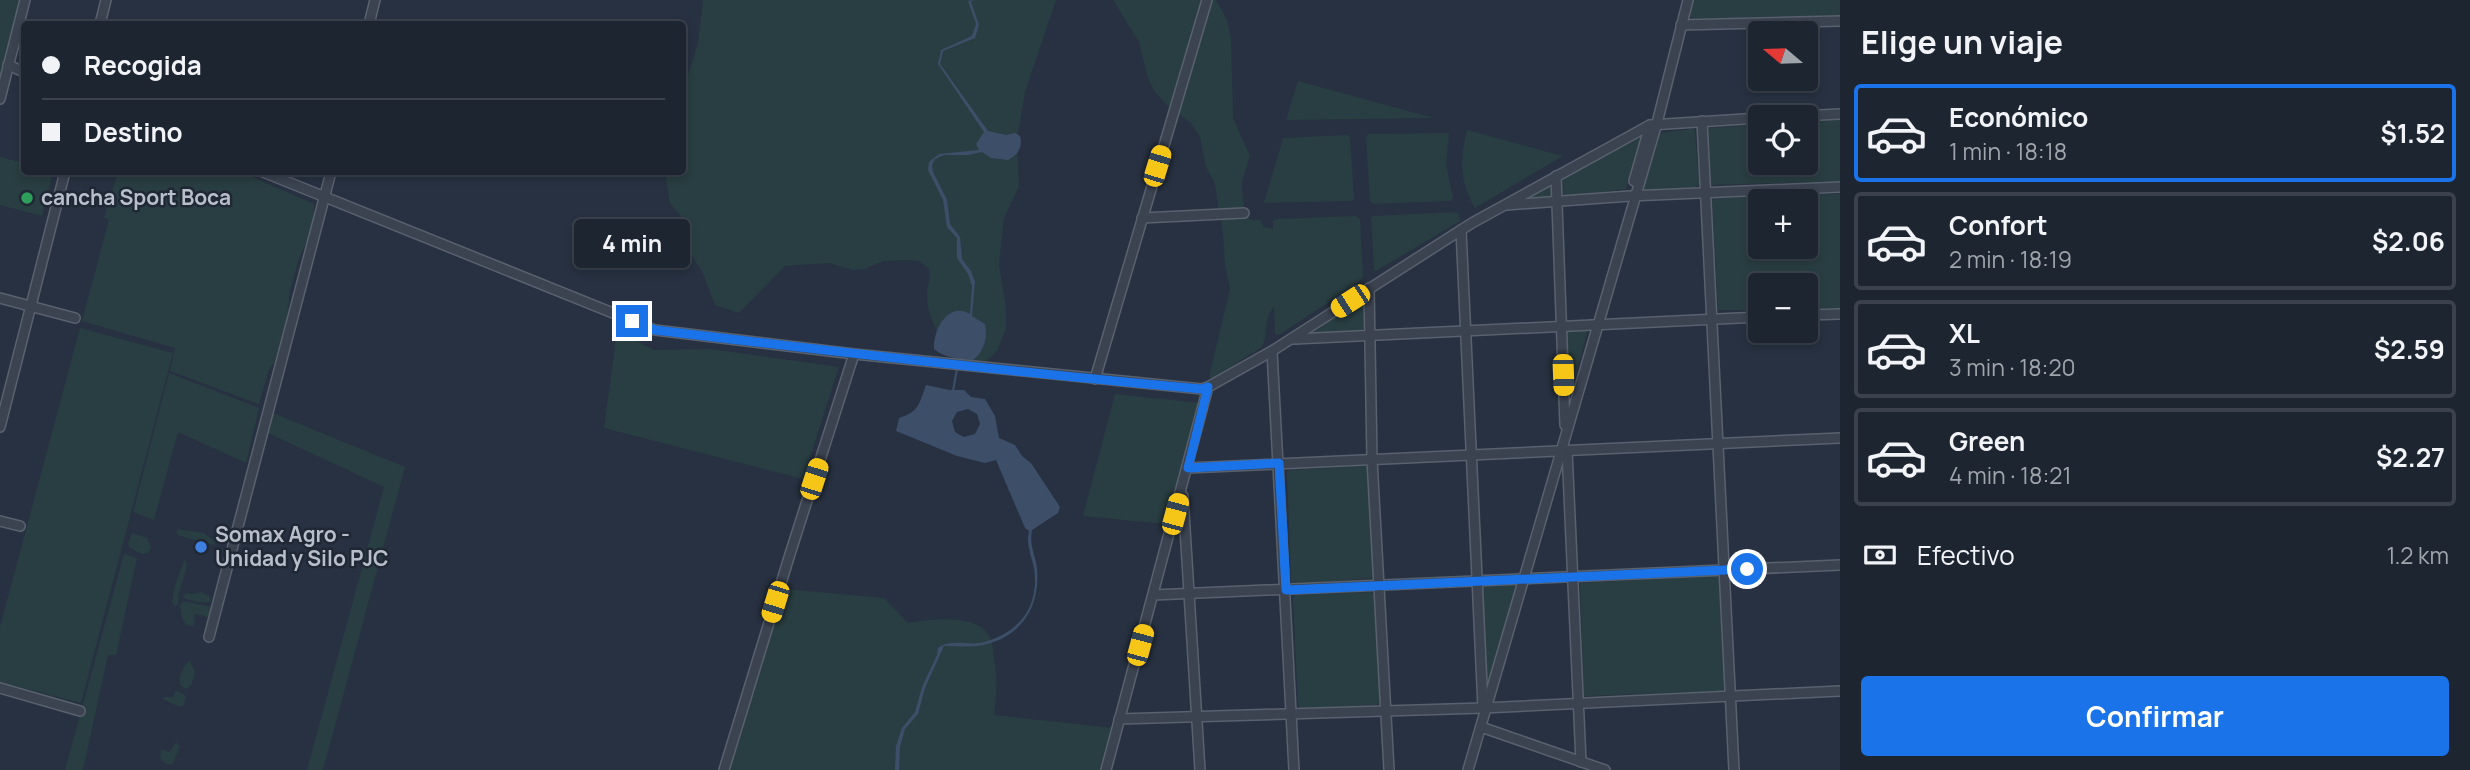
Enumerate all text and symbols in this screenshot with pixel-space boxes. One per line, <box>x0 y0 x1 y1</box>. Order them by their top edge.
text: Elige un viaje <box>1861 20 2063 64</box>
north arrow <box>1748 21 1818 91</box>
map controls <box>1748 21 1818 343</box>
text: Recogida <box>84 47 202 83</box>
text: Económico <box>1949 99 2088 135</box>
icon: car <box>1865 102 1928 165</box>
button: locate <box>1748 105 1818 175</box>
text: Destino <box>84 114 183 150</box>
text: $1.52 <box>2380 115 2445 151</box>
text: 1 min · 18:18 <box>1949 135 2067 167</box>
car <box>1141 143 1174 189</box>
place label: cancha Sport Boca <box>41 183 231 211</box>
button: + <box>1748 189 1818 259</box>
marker: cancha Sport Boca <box>19 190 35 206</box>
text: Confort <box>1949 207 2048 243</box>
icon: car <box>1865 210 1928 273</box>
callout: 4 min <box>574 219 690 268</box>
text: $2.06 <box>2372 223 2445 259</box>
text: 4 min <box>602 227 662 259</box>
text: 2 min · 18:19 <box>1949 243 2072 275</box>
button: − <box>1748 273 1818 343</box>
car <box>1327 281 1374 321</box>
route end <box>616 305 648 337</box>
text: XL <box>1949 315 1980 351</box>
icon: car <box>1865 318 1928 381</box>
text: $2.59 <box>2374 331 2445 367</box>
text: 3 min · 18:20 <box>1949 351 2076 383</box>
car <box>1552 354 1575 396</box>
text: Green <box>1949 423 2025 459</box>
icon: car <box>1865 426 1928 489</box>
text: $2.27 <box>2376 439 2445 475</box>
car <box>798 456 831 502</box>
text: 4 min · 18:21 <box>1949 459 2071 491</box>
car <box>1160 491 1191 537</box>
place label: Somax Agro - Unidad y Silo PJC <box>215 520 389 572</box>
icon: cash <box>1861 536 1899 574</box>
text: Efectivo <box>1917 537 2015 573</box>
marker: Somax Agro - Unidad y Silo PJC <box>193 539 209 555</box>
text: 1.2 km <box>2386 539 2449 571</box>
route start <box>1731 553 1763 585</box>
car <box>759 579 792 625</box>
car <box>1125 622 1156 668</box>
button: Confirmar <box>1861 676 2449 756</box>

